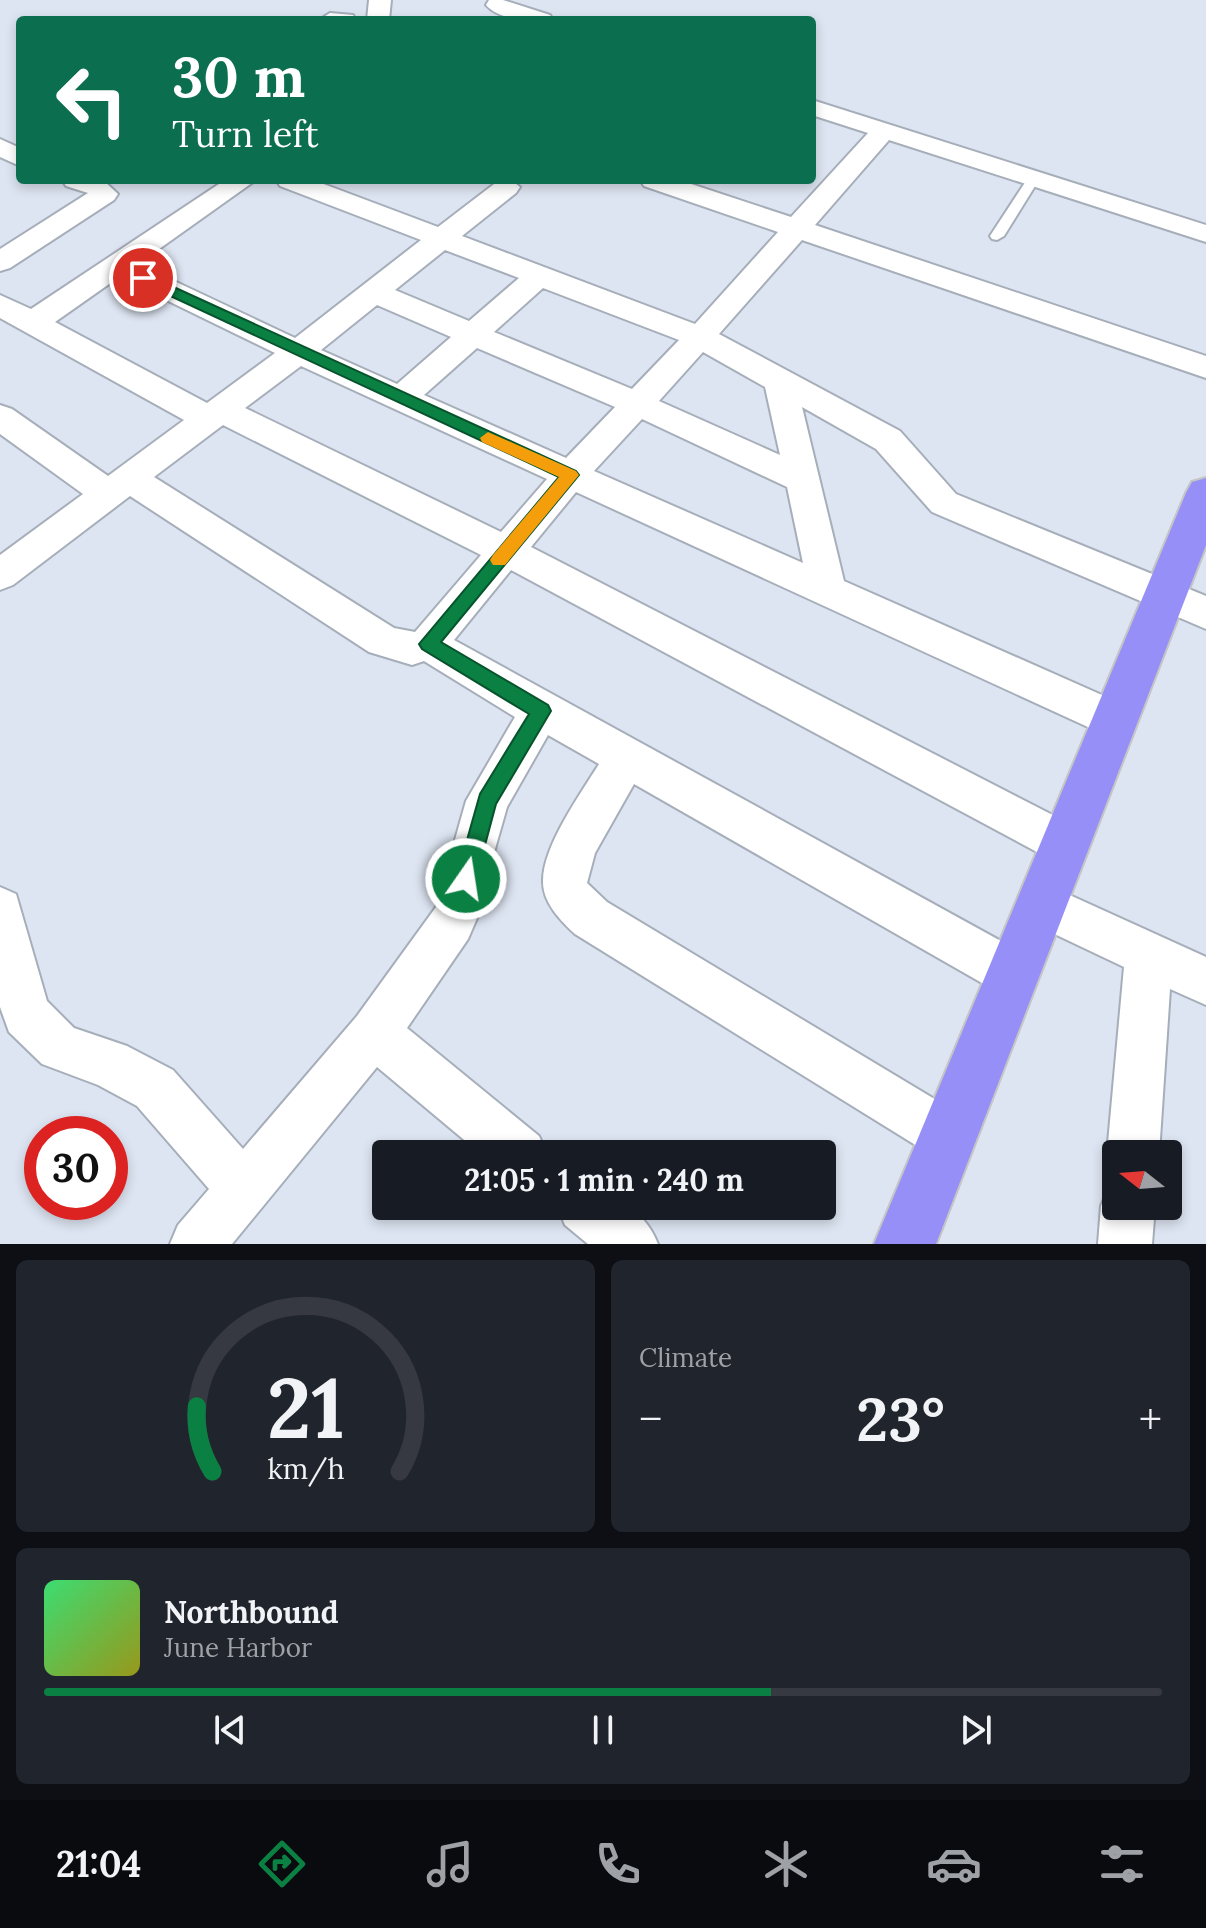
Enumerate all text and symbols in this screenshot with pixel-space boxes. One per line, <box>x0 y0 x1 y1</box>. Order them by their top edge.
text: 30 m <box>172 41 305 112</box>
icon: left <box>40 48 144 152</box>
text: Turn left <box>172 111 319 157</box>
pin <box>109 244 177 312</box>
icon: arrive <box>121 256 165 300</box>
position arrow <box>424 837 508 921</box>
speed limit sign: 30 <box>24 1116 128 1220</box>
north arrow <box>1102 1140 1182 1220</box>
map controls <box>1102 1140 1182 1220</box>
text: 21:05 · 1 min · 240 m <box>464 1161 744 1199</box>
text: Climate <box>639 1341 732 1374</box>
text: 21 <box>266 1354 345 1461</box>
text: 23° <box>856 1381 945 1457</box>
text: − <box>639 1391 662 1447</box>
text: + <box>1139 1391 1162 1447</box>
text: km/h <box>267 1450 344 1487</box>
text: Northbound <box>164 1593 339 1631</box>
text: June Harbor <box>164 1631 312 1664</box>
icon: previous <box>208 1708 252 1752</box>
icon: pause <box>581 1708 625 1752</box>
icon: next <box>954 1708 998 1752</box>
icon: directions <box>254 1836 310 1892</box>
icon: music <box>422 1836 478 1892</box>
icon: phone <box>590 1836 646 1892</box>
icon: climate <box>758 1836 814 1892</box>
icon: car <box>926 1836 982 1892</box>
icon: filters <box>1094 1836 1150 1892</box>
text: 21:04 <box>56 1841 141 1887</box>

